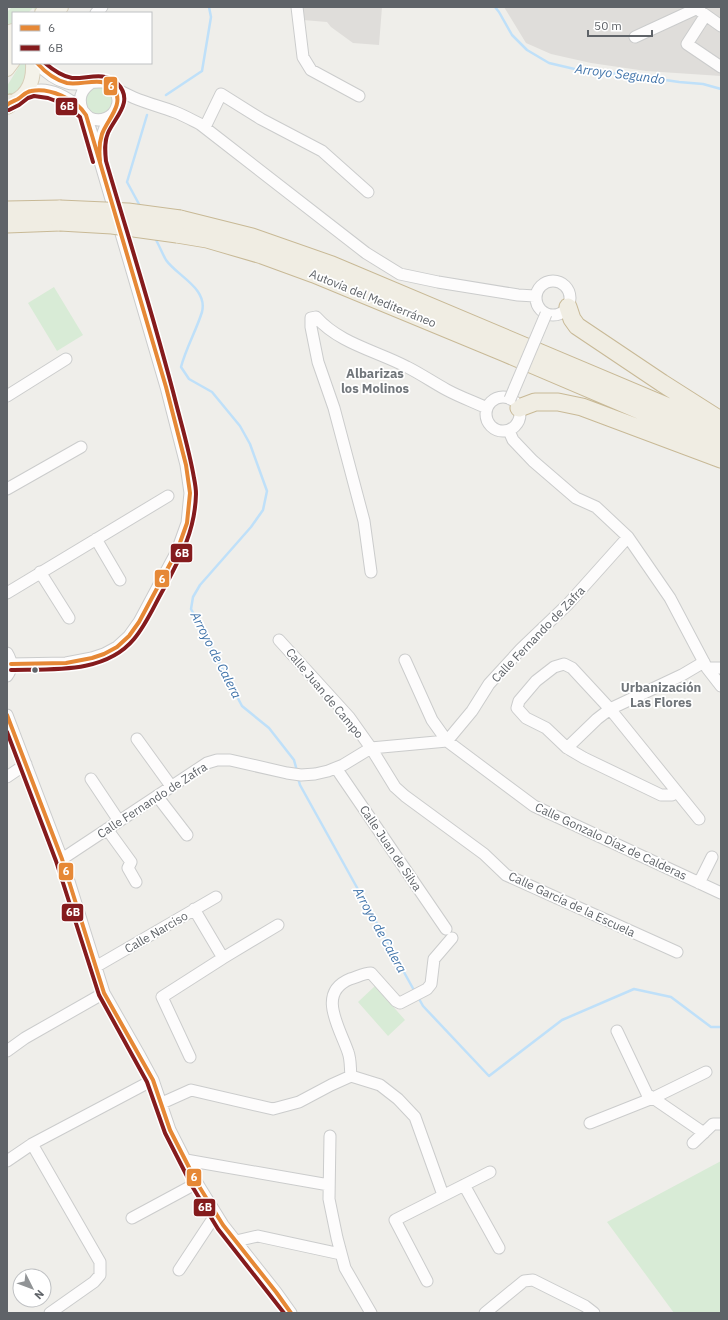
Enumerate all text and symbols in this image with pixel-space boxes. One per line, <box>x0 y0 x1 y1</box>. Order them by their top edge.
legend <box>12 12 152 64</box>
scale bar <box>588 12 652 38</box>
text: 50 m <box>594 18 622 33</box>
text: 6 <box>48 20 55 35</box>
text: 6B <box>48 40 63 55</box>
water label: Arroyo Segundo <box>573 60 666 88</box>
line badge: 6 <box>103 76 118 96</box>
text: 6 <box>108 79 115 93</box>
line badge: 6B <box>55 97 78 116</box>
text: 6B <box>60 99 74 113</box>
street label: Autovía del Mediterráneo <box>307 266 439 330</box>
district label: Albarizas los Molinos <box>341 365 410 397</box>
line badge: 6B <box>170 543 193 563</box>
text: 6B <box>175 546 189 560</box>
line badge: 6 <box>154 569 170 588</box>
text: 6 <box>159 572 166 586</box>
street label: Calle Fernando de Zafra <box>488 582 588 685</box>
water label: Arroyo de Calera <box>186 608 245 701</box>
street label: Calle Juan de Campo <box>283 645 367 741</box>
unlabelled marker <box>30 665 40 675</box>
district label: Urbanización Las Flores <box>621 679 701 711</box>
street label: Calle Fernando de Zafra <box>94 759 210 841</box>
street label: Calle Gonzalo Díaz de Calderas <box>533 799 690 883</box>
street label: Calle Juan de Silva <box>357 802 426 894</box>
line badge: 6 <box>58 862 74 881</box>
text: 6 <box>63 864 70 878</box>
street label: Calle García de la Escuela <box>506 868 638 940</box>
water label: Arroyo de Calera <box>349 883 411 976</box>
line badge: 6B <box>61 903 84 922</box>
text: 6B <box>66 905 80 919</box>
street label: Calle Narciso <box>122 908 191 956</box>
line badge: 6 <box>186 1168 202 1187</box>
text: 6 <box>191 1170 198 1184</box>
line badge: 6B <box>193 1198 216 1217</box>
text: 6B <box>198 1200 212 1214</box>
north arrow <box>12 1268 52 1308</box>
text: N <box>32 1287 47 1302</box>

